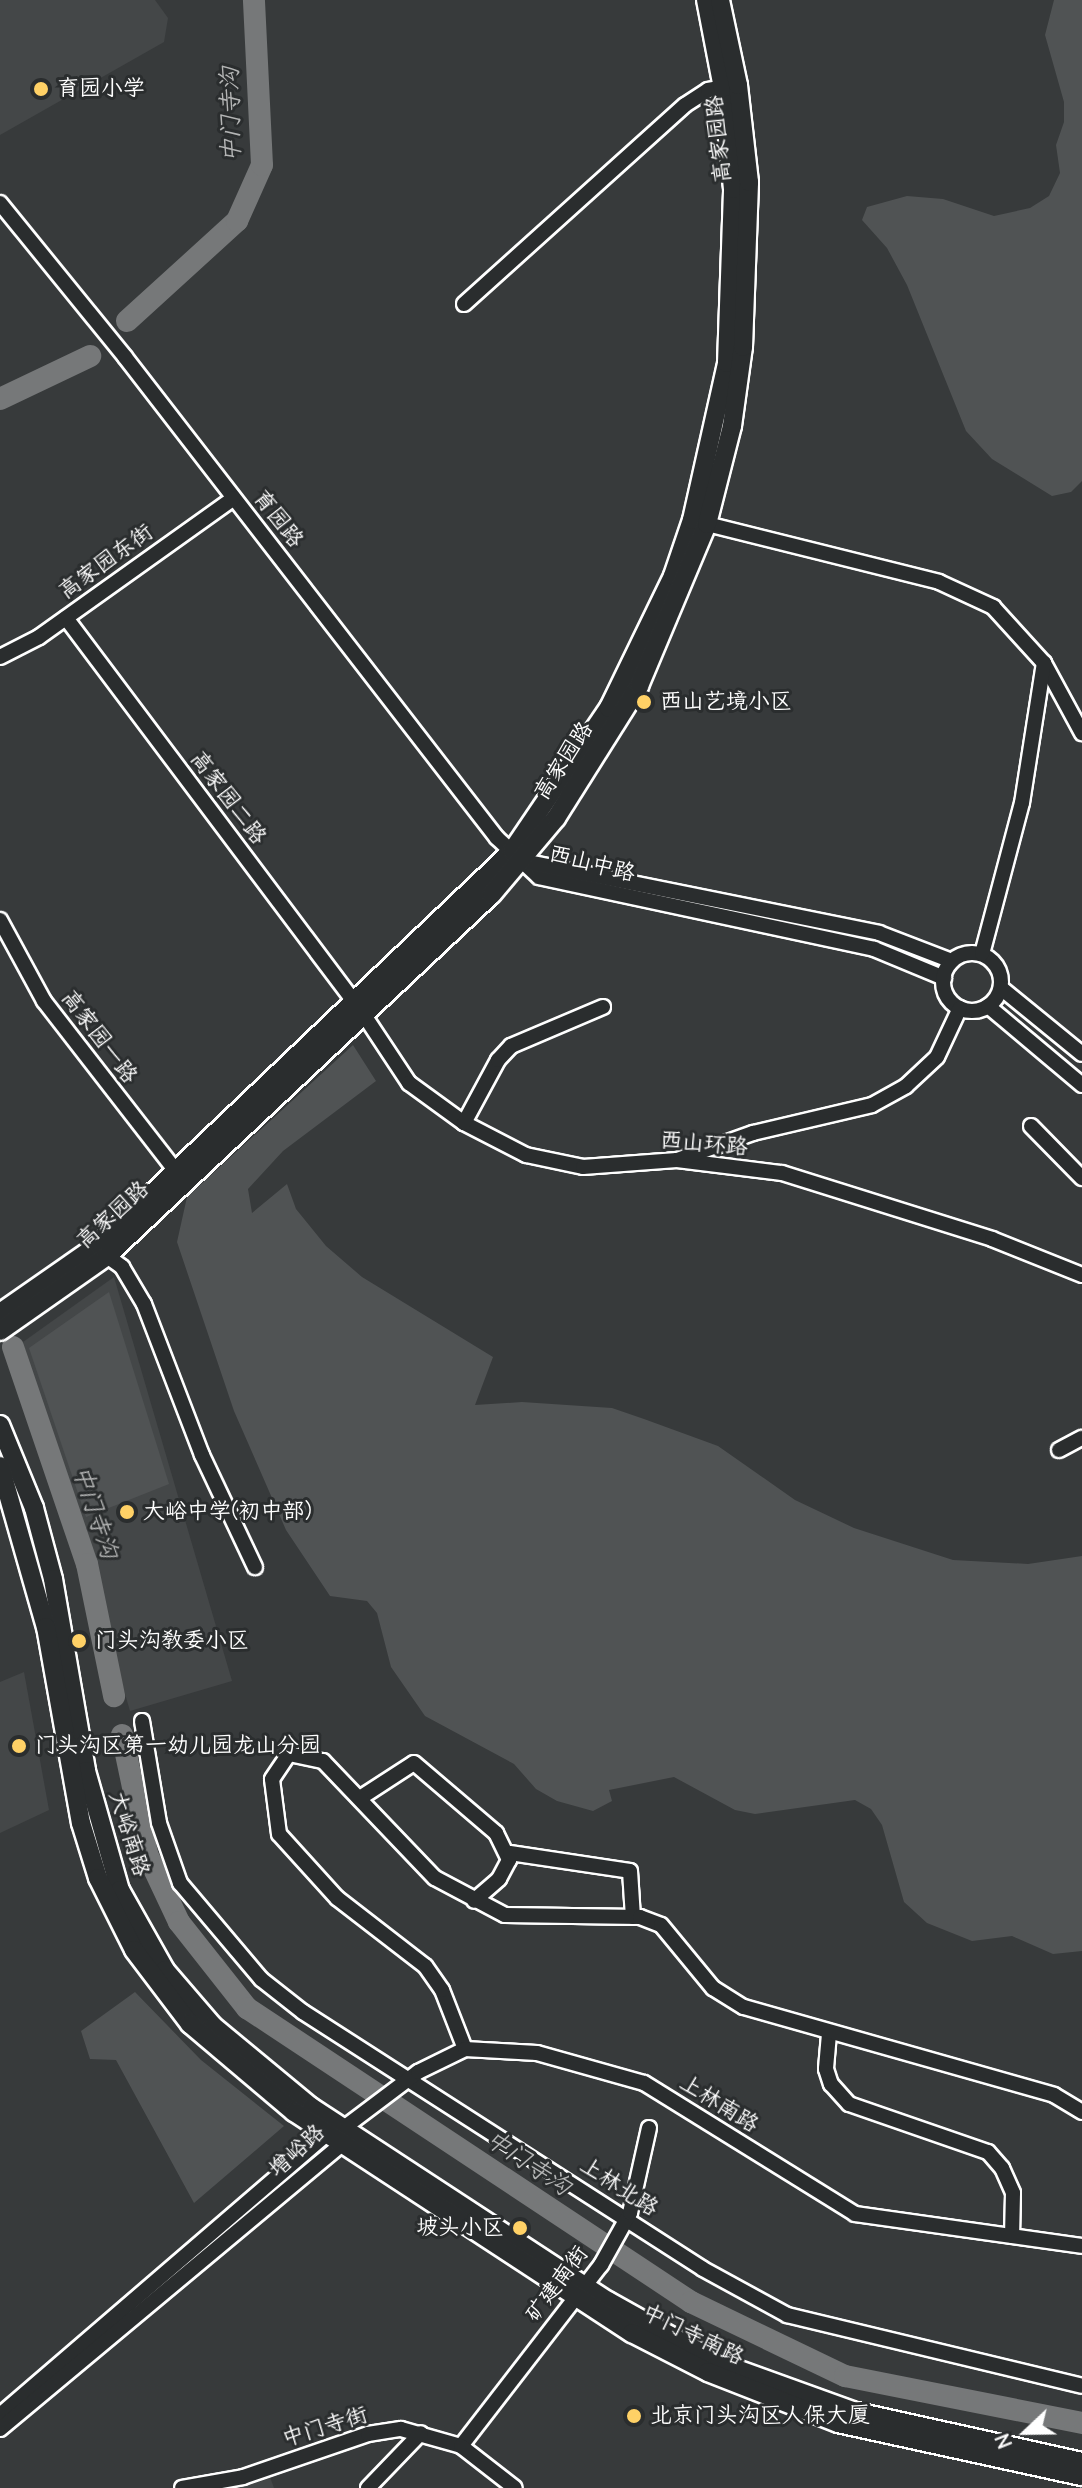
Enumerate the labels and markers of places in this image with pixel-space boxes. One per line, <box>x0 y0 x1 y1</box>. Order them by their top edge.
place label: 育园小学 <box>57 76 145 102</box>
marker: 育园小学 <box>32 80 50 98</box>
place label: 西山艺境小区 <box>660 689 792 715</box>
marker: 西山艺境小区 <box>635 693 653 711</box>
place label: 大峪中学(初中部) <box>143 1499 312 1525</box>
marker: 大峪中学(初中部) <box>118 1503 136 1521</box>
place label: 门头沟教委小区 <box>95 1628 249 1654</box>
marker: 门头沟教委小区 <box>70 1632 88 1650</box>
place label: 门头沟区第一幼儿园龙山分园 <box>35 1733 321 1759</box>
marker: 门头沟区第一幼儿园龙山分园 <box>10 1737 28 1755</box>
place label: 坡头小区 <box>416 2215 504 2241</box>
marker: 坡头小区 <box>511 2219 529 2237</box>
place label: 北京门头沟区人保大厦 <box>650 2403 870 2429</box>
marker: 北京门头沟区人保大厦 <box>625 2407 643 2425</box>

